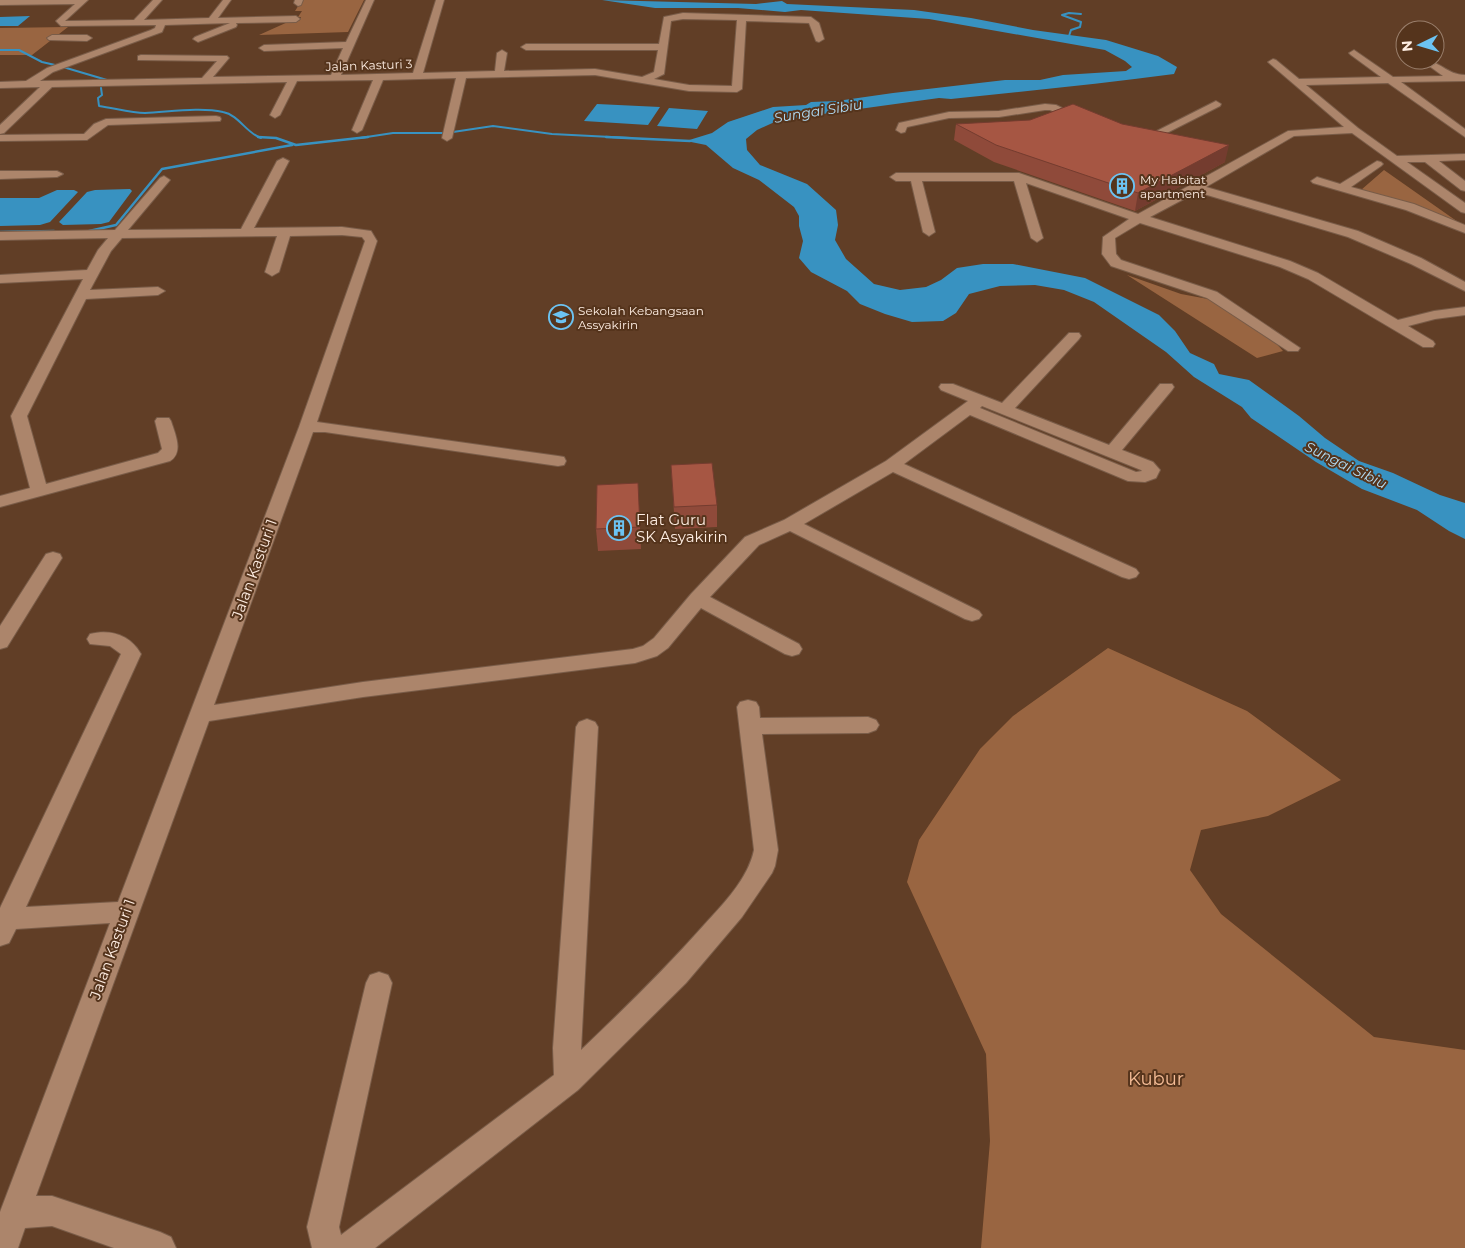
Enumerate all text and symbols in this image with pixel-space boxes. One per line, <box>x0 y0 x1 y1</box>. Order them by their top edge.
north arrow <box>1395 20 1445 70</box>
text: N <box>1398 40 1417 53</box>
street label: Jalan Kasturi 3 <box>324 56 413 74</box>
water label: Sungai Sibiu <box>773 95 863 127</box>
place label: My Habitat apartment <box>1140 172 1206 201</box>
building icon: My Habitat apartment <box>1109 173 1135 199</box>
place label: Sekolah Kebangsaan Assyakirin <box>578 303 704 332</box>
school or university icon: Sekolah Kebangsaan Assyakirin <box>548 304 574 330</box>
water label: Sungai Sibiu <box>1302 437 1390 493</box>
place label: Flat Guru SK Asyakirin <box>636 510 728 546</box>
building icon: Flat Guru SK Asyakirin <box>606 515 632 541</box>
street label: Jalan Kasturi 1 <box>227 516 281 623</box>
street label: Jalan Kasturi 1 <box>85 896 139 1003</box>
park label: Kubur <box>1128 1068 1184 1090</box>

